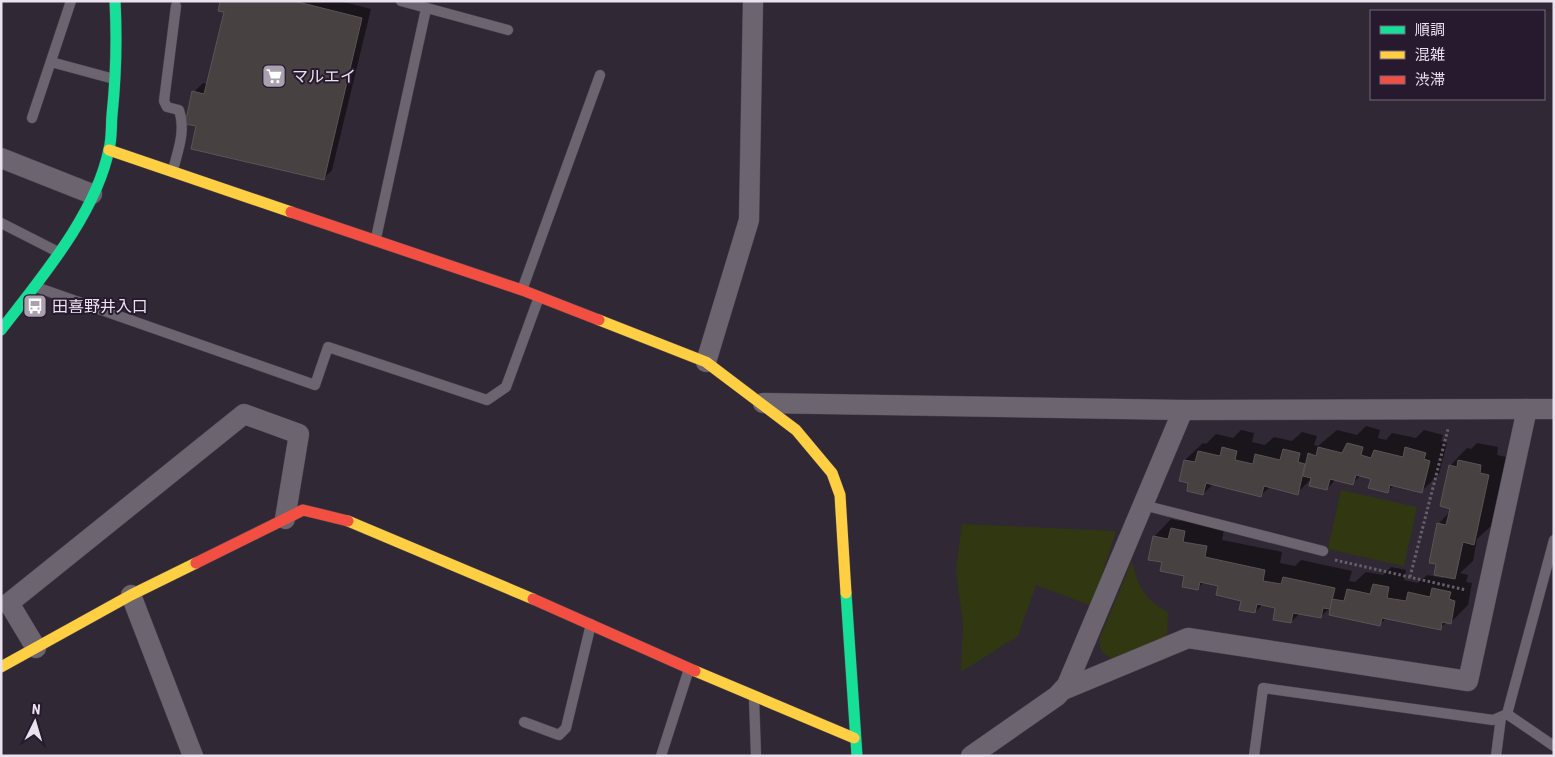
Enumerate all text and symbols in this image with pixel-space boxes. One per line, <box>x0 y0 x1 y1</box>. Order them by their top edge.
legend <box>1370 10 1545 100</box>
text: 順調 <box>1415 21 1445 39</box>
text: 混雑 <box>1415 46 1445 64</box>
supermarket icon: マルエイ <box>261 63 287 89</box>
place label: マルエイ <box>292 67 356 86</box>
text: 渋滞 <box>1415 71 1445 89</box>
bus stop icon: 田喜野井入口 <box>22 293 48 319</box>
place label: 田喜野井入口 <box>52 297 148 316</box>
north arrow <box>10 697 60 747</box>
text: N <box>31 701 41 717</box>

